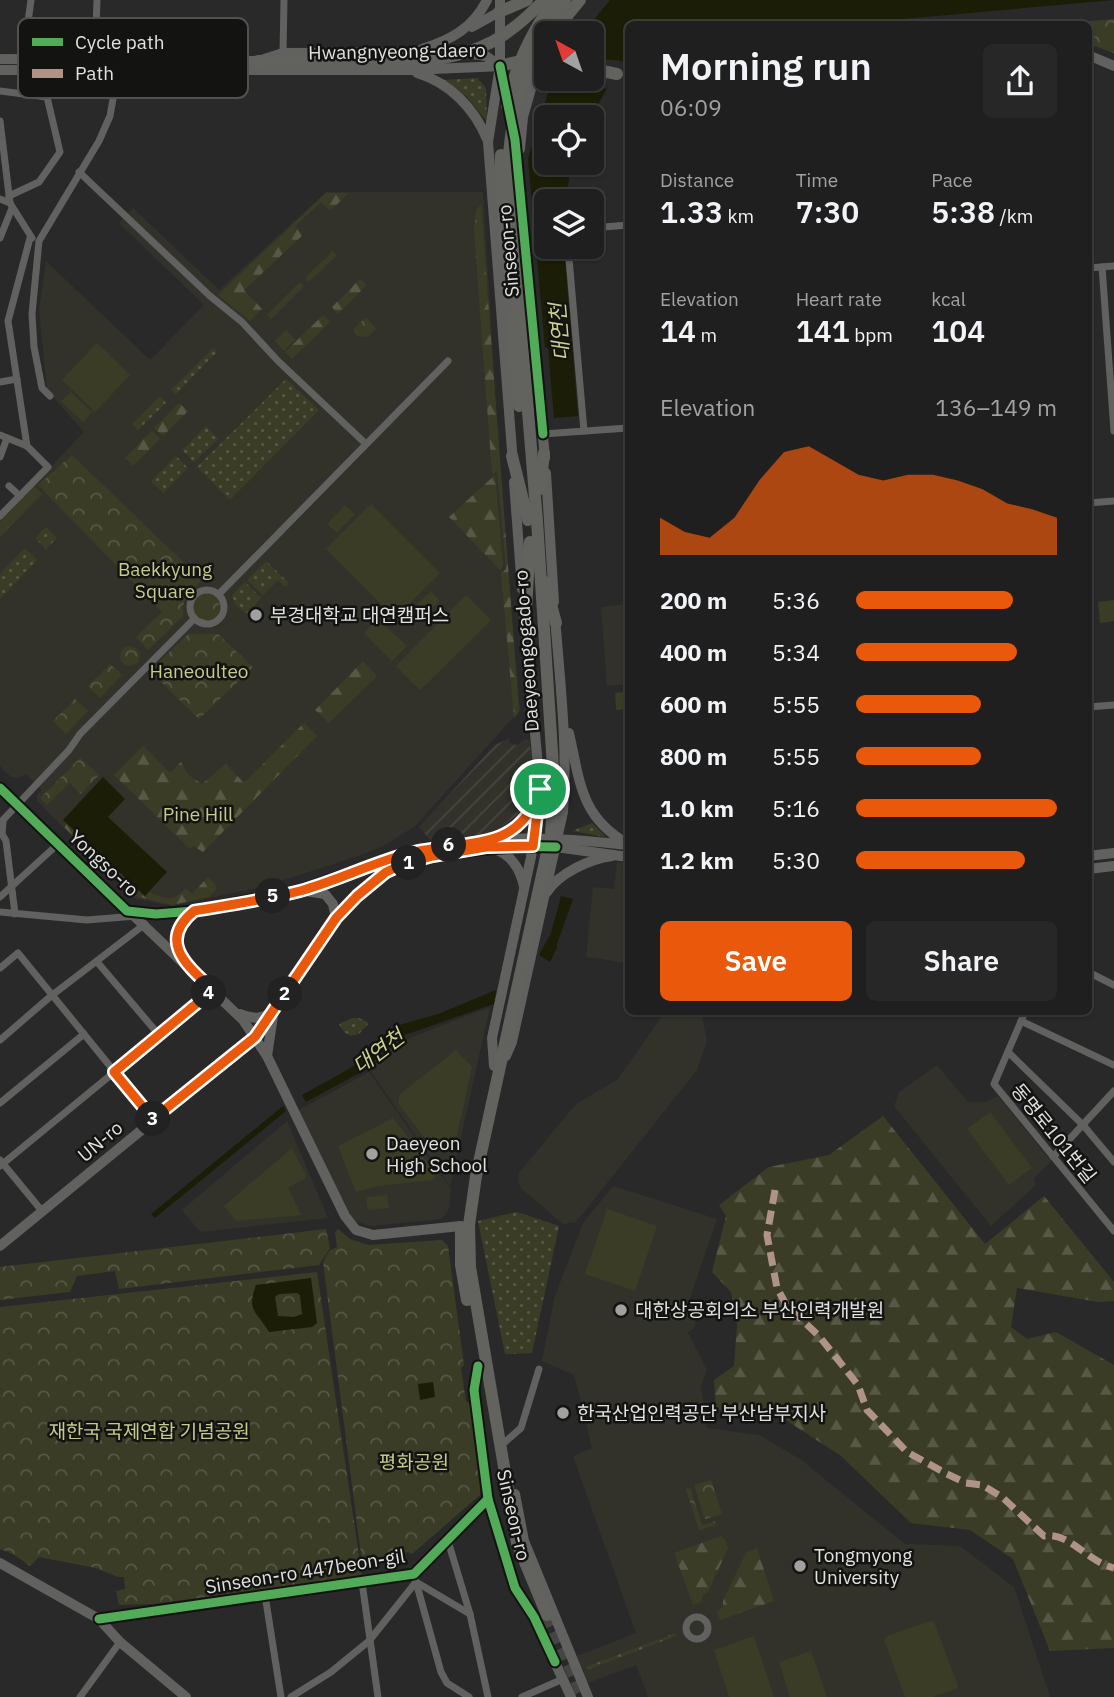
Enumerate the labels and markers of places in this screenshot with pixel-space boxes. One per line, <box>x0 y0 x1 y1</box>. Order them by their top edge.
place label: 부경대학교 대연캠퍼스 <box>270 603 449 627</box>
marker: 부경대학교 대연캠퍼스 <box>248 607 264 623</box>
pin <box>510 759 570 819</box>
pin: 6 <box>432 828 466 862</box>
pin: 1 <box>392 846 426 880</box>
pin: 5 <box>256 878 290 914</box>
pin: 4 <box>192 976 227 1010</box>
pin: 2 <box>268 976 302 1012</box>
pin: 3 <box>136 1102 170 1136</box>
place label: Daeyeon High School <box>386 1131 487 1177</box>
marker: Daeyeon High School <box>364 1146 380 1162</box>
place label: 대한상공회의소 부산인력개발원 <box>635 1298 884 1322</box>
marker: 대한상공회의소 부산인력개발원 <box>613 1302 629 1318</box>
place label: 한국산업인력공단 부산남부지사 <box>577 1401 826 1425</box>
marker: 한국산업인력공단 부산남부지사 <box>555 1405 571 1421</box>
place label: Tongmyong University <box>814 1543 912 1589</box>
marker: Tongmyong University <box>792 1558 808 1574</box>

